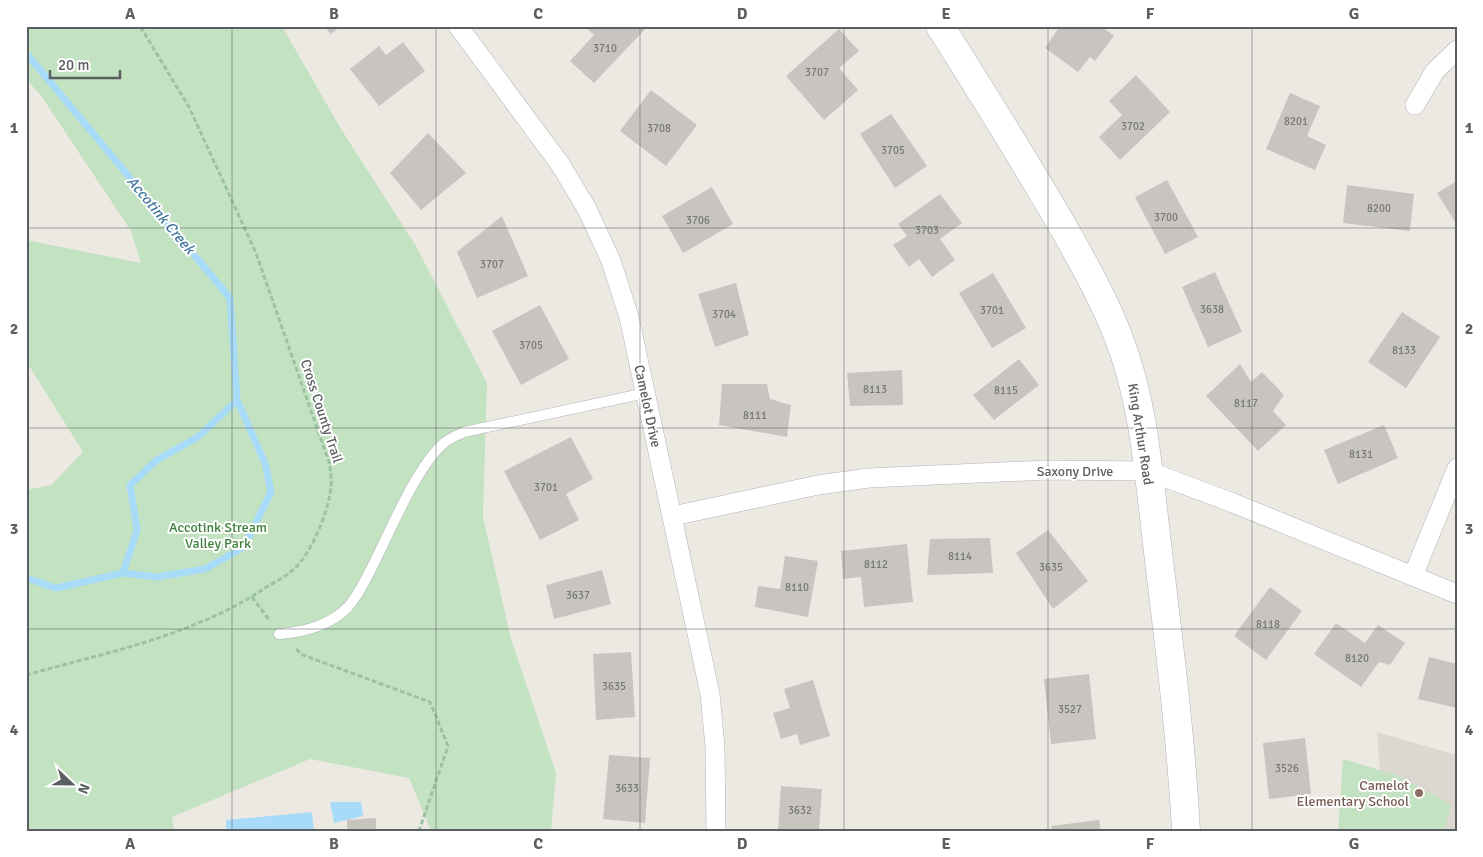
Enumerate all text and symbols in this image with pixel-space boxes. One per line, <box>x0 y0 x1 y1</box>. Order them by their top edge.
text: A <box>125 4 136 24</box>
text: B <box>329 4 339 24</box>
text: C <box>533 4 543 24</box>
text: D <box>737 4 748 24</box>
text: E <box>941 4 951 24</box>
text: F <box>1146 4 1155 24</box>
text: G <box>1349 4 1359 24</box>
house number: 3710 <box>593 42 617 55</box>
scale bar <box>50 48 120 80</box>
text: 20 m <box>58 56 89 74</box>
house number: 3707 <box>805 66 829 79</box>
house number: 8201 <box>1284 115 1308 128</box>
text: 1 <box>10 118 19 138</box>
text: 1 <box>1465 118 1474 138</box>
house number: 3702 <box>1121 120 1145 133</box>
house number: 3708 <box>647 122 671 135</box>
house number: 3705 <box>881 144 905 157</box>
water label: Accotink Creek <box>123 172 200 259</box>
house number: 8200 <box>1367 202 1391 215</box>
house number: 3700 <box>1154 211 1178 224</box>
house number: 3706 <box>686 214 710 227</box>
house number: 3703 <box>915 224 939 237</box>
house number: 3707 <box>480 258 504 271</box>
house number: 3638 <box>1200 303 1224 316</box>
house number: 3701 <box>980 304 1004 317</box>
house number: 3704 <box>712 308 736 321</box>
text: 2 <box>10 319 18 339</box>
text: 2 <box>1465 319 1473 339</box>
house number: 3705 <box>519 339 543 352</box>
house number: 8133 <box>1392 344 1416 357</box>
street label: Cross County Trail <box>297 357 346 465</box>
street label: Camelot Drive <box>630 363 665 449</box>
street label: King Arthur Road <box>1124 382 1157 486</box>
house number: 8113 <box>863 383 887 396</box>
house number: 8115 <box>994 384 1018 397</box>
house number: 8117 <box>1234 397 1258 410</box>
house number: 8111 <box>743 409 767 422</box>
house number: 8131 <box>1349 448 1373 461</box>
street label: Saxony Drive <box>1037 463 1113 480</box>
house number: 3701 <box>534 481 558 494</box>
text: 3 <box>10 519 18 539</box>
park label: Accotink Stream Valley Park <box>169 519 267 552</box>
text: 3 <box>1465 519 1473 539</box>
house number: 8114 <box>948 550 972 563</box>
house number: 8112 <box>864 558 888 571</box>
house number: 3635 <box>1039 561 1063 574</box>
house number: 8110 <box>785 581 809 594</box>
house number: 3637 <box>566 589 590 602</box>
house number: 8118 <box>1256 618 1280 631</box>
house number: 8120 <box>1345 652 1369 665</box>
house number: 3635 <box>602 680 626 693</box>
house number: 3527 <box>1058 703 1082 716</box>
text: 4 <box>10 720 19 740</box>
text: 4 <box>1465 720 1474 740</box>
north arrow <box>48 760 98 810</box>
house number: 3526 <box>1275 762 1299 775</box>
place label: Camelot Elementary School <box>1296 777 1409 810</box>
text: N <box>74 781 93 796</box>
house number: 3633 <box>615 782 639 795</box>
marker: Camelot Elementary School <box>1413 787 1425 799</box>
house number: 3632 <box>788 804 812 817</box>
text: A <box>125 834 136 854</box>
text: B <box>329 834 339 854</box>
text: C <box>533 834 543 854</box>
text: D <box>737 834 748 854</box>
text: E <box>941 834 951 854</box>
text: F <box>1146 834 1155 854</box>
text: G <box>1349 834 1359 854</box>

